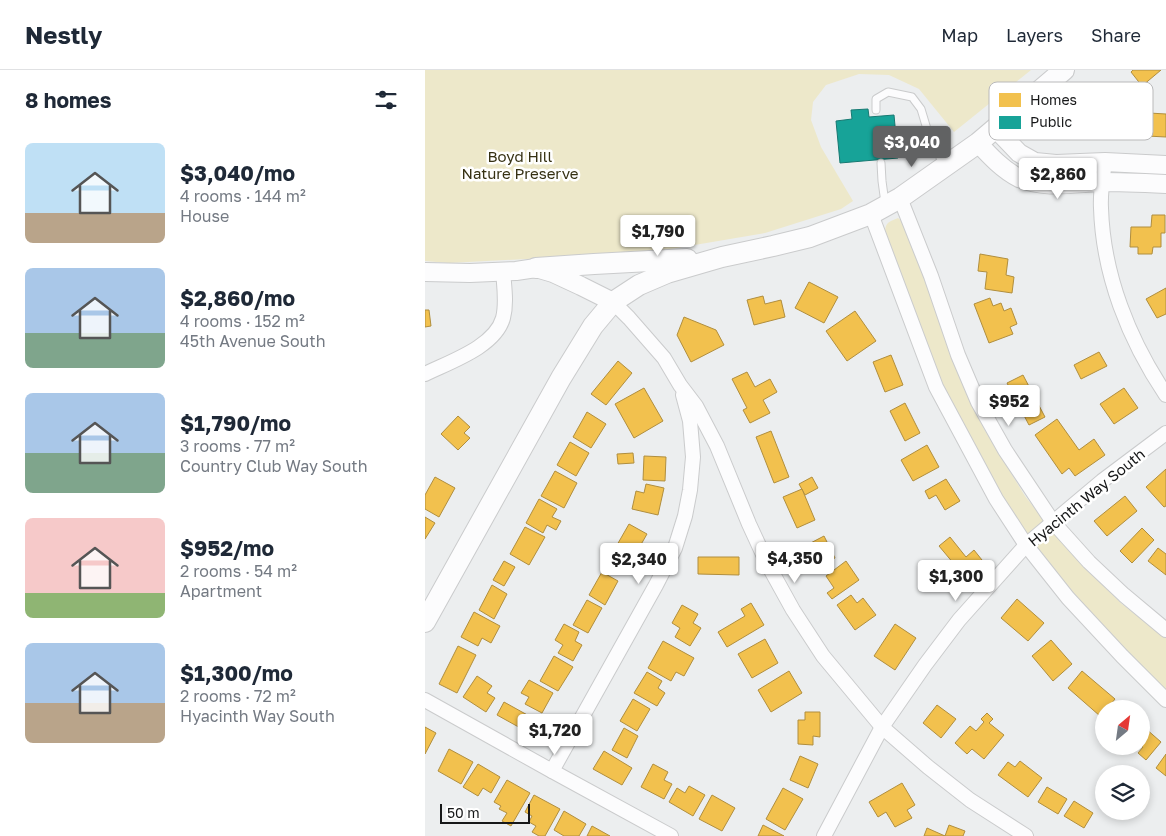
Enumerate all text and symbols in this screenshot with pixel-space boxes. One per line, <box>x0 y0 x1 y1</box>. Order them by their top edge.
text: Nestly <box>25 20 102 49</box>
text: Map <box>941 24 978 46</box>
text: Layers <box>1006 24 1063 46</box>
text: Share <box>1091 24 1141 46</box>
legend <box>989 82 1153 140</box>
icon: filters <box>372 86 400 114</box>
text: 8 homes <box>25 87 112 113</box>
text: Homes <box>1030 91 1077 108</box>
text: Public <box>1030 113 1072 130</box>
pin: $3,040 <box>871 126 953 168</box>
text: $3,040 <box>884 132 940 152</box>
park label: Boyd Hill Nature Preserve <box>462 147 579 182</box>
pin: $2,860 <box>1017 158 1099 200</box>
text: $3,040/mo <box>180 160 295 186</box>
icon: home <box>65 163 125 223</box>
text: $2,860 <box>1030 164 1086 184</box>
text: 4 rooms · 144 m² <box>180 186 306 206</box>
text: House <box>180 206 229 226</box>
pin: $1,790 <box>617 214 699 257</box>
text: $1,790 <box>631 221 685 241</box>
text: $2,860/mo <box>180 285 295 311</box>
icon: home <box>65 288 125 348</box>
text: 4 rooms · 152 m² <box>180 311 305 331</box>
text: 45th Avenue South <box>180 331 326 351</box>
pin: $952 <box>979 384 1039 427</box>
text: $952 <box>989 391 1029 411</box>
text: $1,790/mo <box>180 410 291 436</box>
icon: home <box>65 413 125 473</box>
text: 3 rooms · 77 m² <box>180 436 295 456</box>
street label: Hyacinth Way South <box>1024 444 1148 550</box>
text: Country Club Way South <box>180 456 368 476</box>
text: $952/mo <box>180 535 274 561</box>
icon: home <box>65 538 125 598</box>
pin: $2,340 <box>598 542 680 585</box>
pin: $4,350 <box>754 542 836 584</box>
text: $4,350 <box>767 548 823 568</box>
text: $2,340 <box>611 549 667 569</box>
pin: $1,300 <box>915 560 997 602</box>
text: 2 rooms · 54 m² <box>180 561 297 581</box>
text: $1,300 <box>929 566 983 586</box>
text: Apartment <box>180 581 262 601</box>
text: $1,300/mo <box>180 660 293 686</box>
icon: home <box>65 663 125 723</box>
text: 2 rooms · 72 m² <box>180 686 296 706</box>
north arrow <box>1095 700 1150 755</box>
map controls <box>1095 700 1150 820</box>
text: Hyacinth Way South <box>180 706 335 726</box>
pin: $1,720 <box>514 714 596 756</box>
text: $1,720 <box>529 720 581 740</box>
button: layers <box>1095 765 1150 820</box>
scale bar <box>440 801 530 824</box>
text: 50 m <box>447 804 480 821</box>

